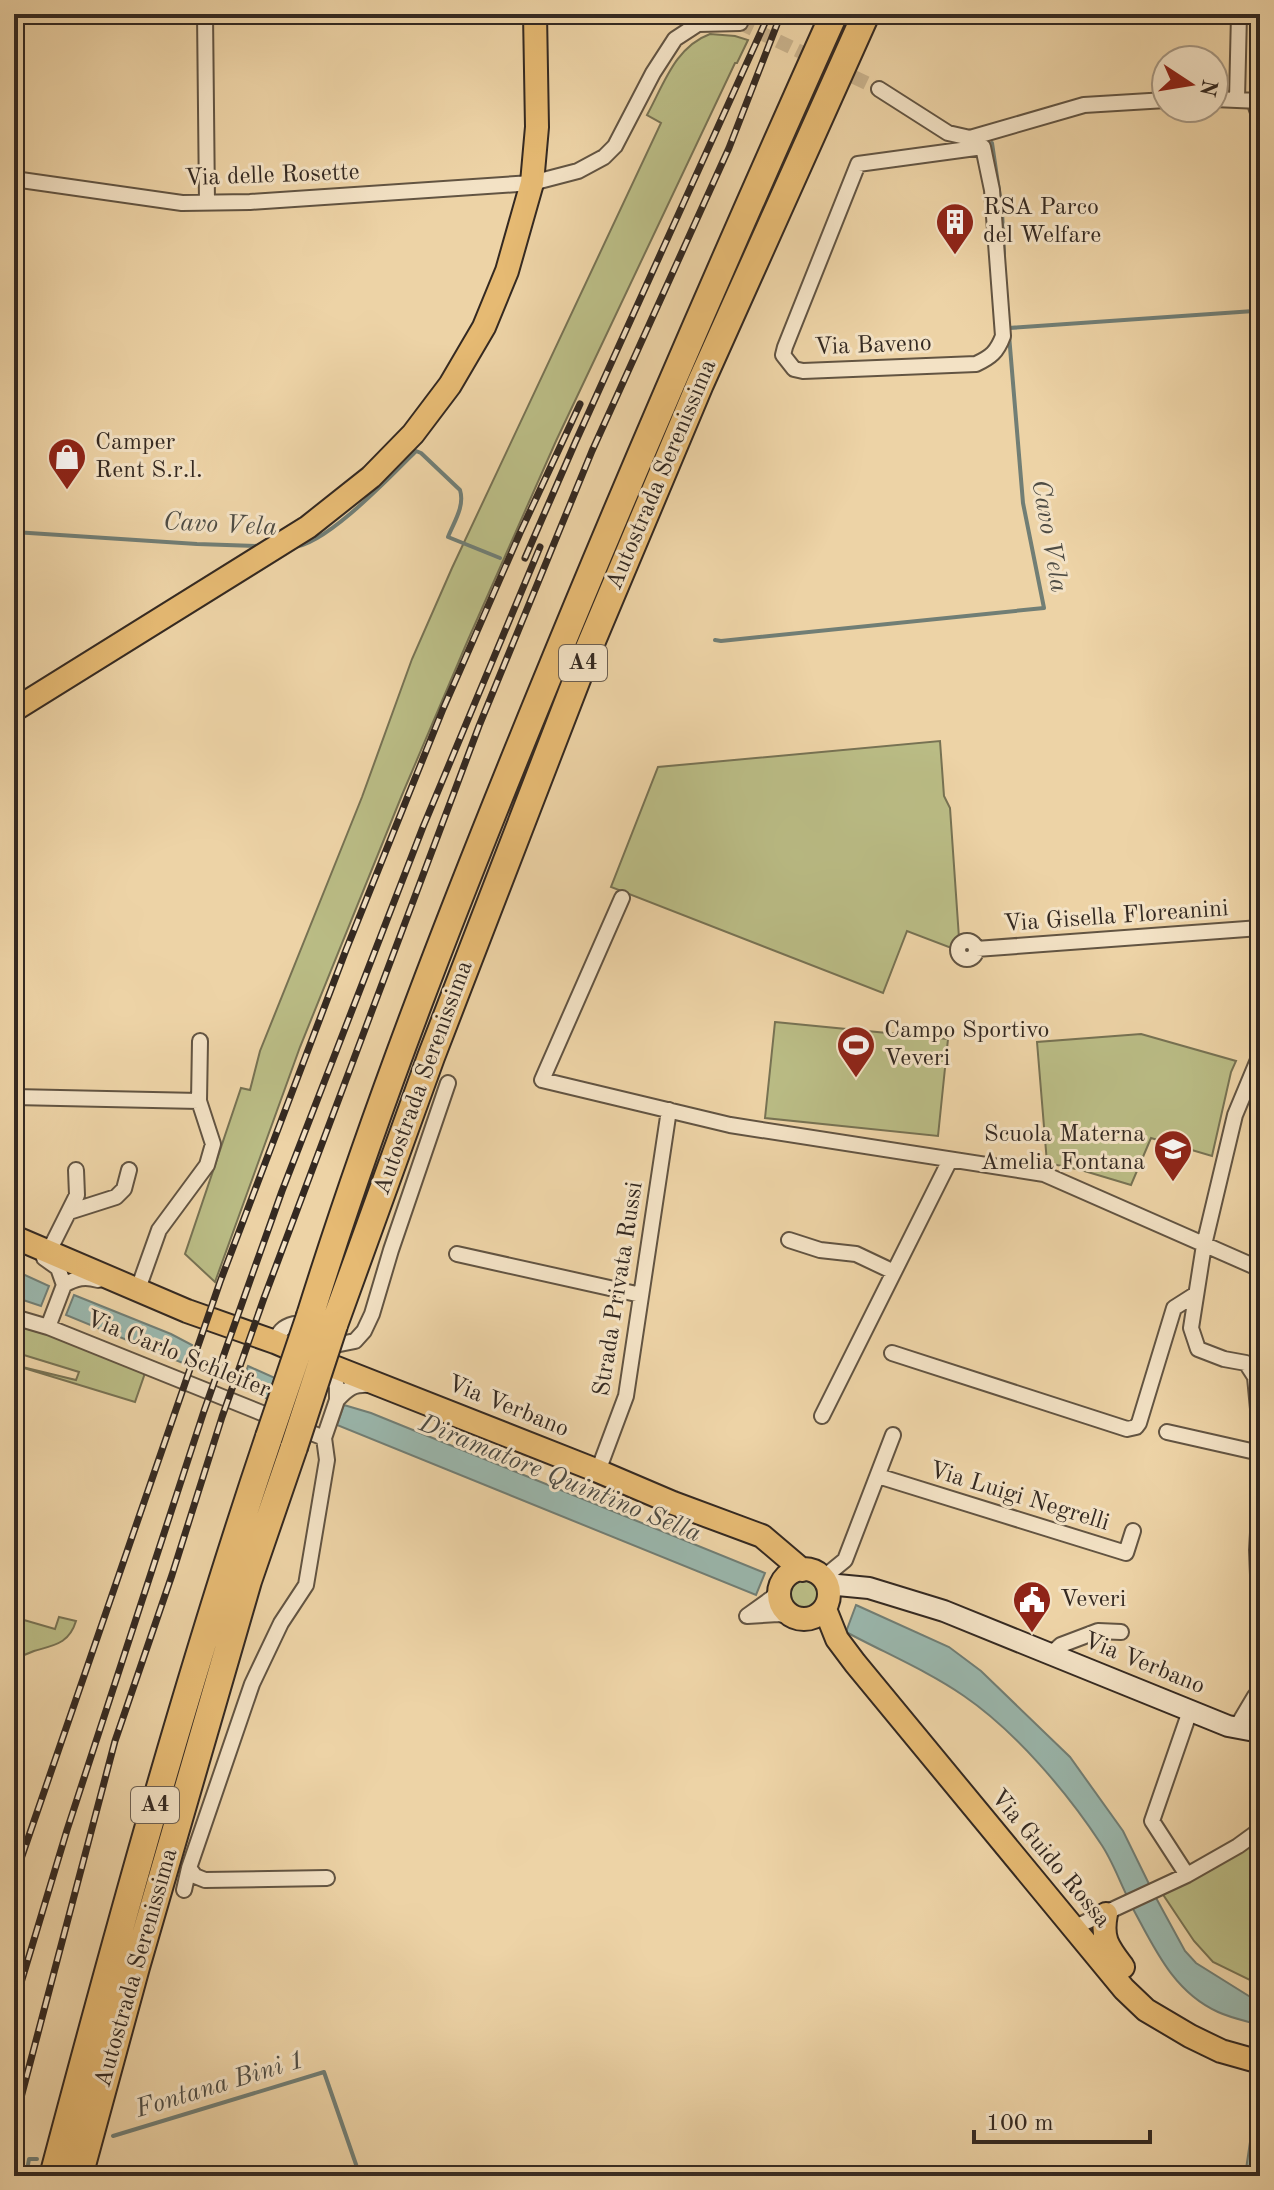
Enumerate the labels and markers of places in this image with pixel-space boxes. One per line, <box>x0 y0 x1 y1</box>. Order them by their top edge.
place label: RSA Parco del Welfare <box>983 196 1101 248</box>
building icon: RSA Parco del Welfare <box>934 201 976 256</box>
place label: Camper Rent S.r.l. <box>95 431 203 483</box>
shop icon: Camper Rent S.r.l. <box>46 436 88 491</box>
place label: Campo Sportivo Veveri <box>884 1019 1049 1071</box>
sports icon: Campo Sportivo Veveri <box>835 1024 877 1079</box>
place label: Scuola Materna Amelia Fontana <box>981 1123 1145 1175</box>
school or university icon: Scuola Materna Amelia Fontana <box>1152 1128 1194 1183</box>
public building icon: Veveri <box>1011 1579 1053 1634</box>
place label: Veveri <box>1060 1588 1126 1612</box>

